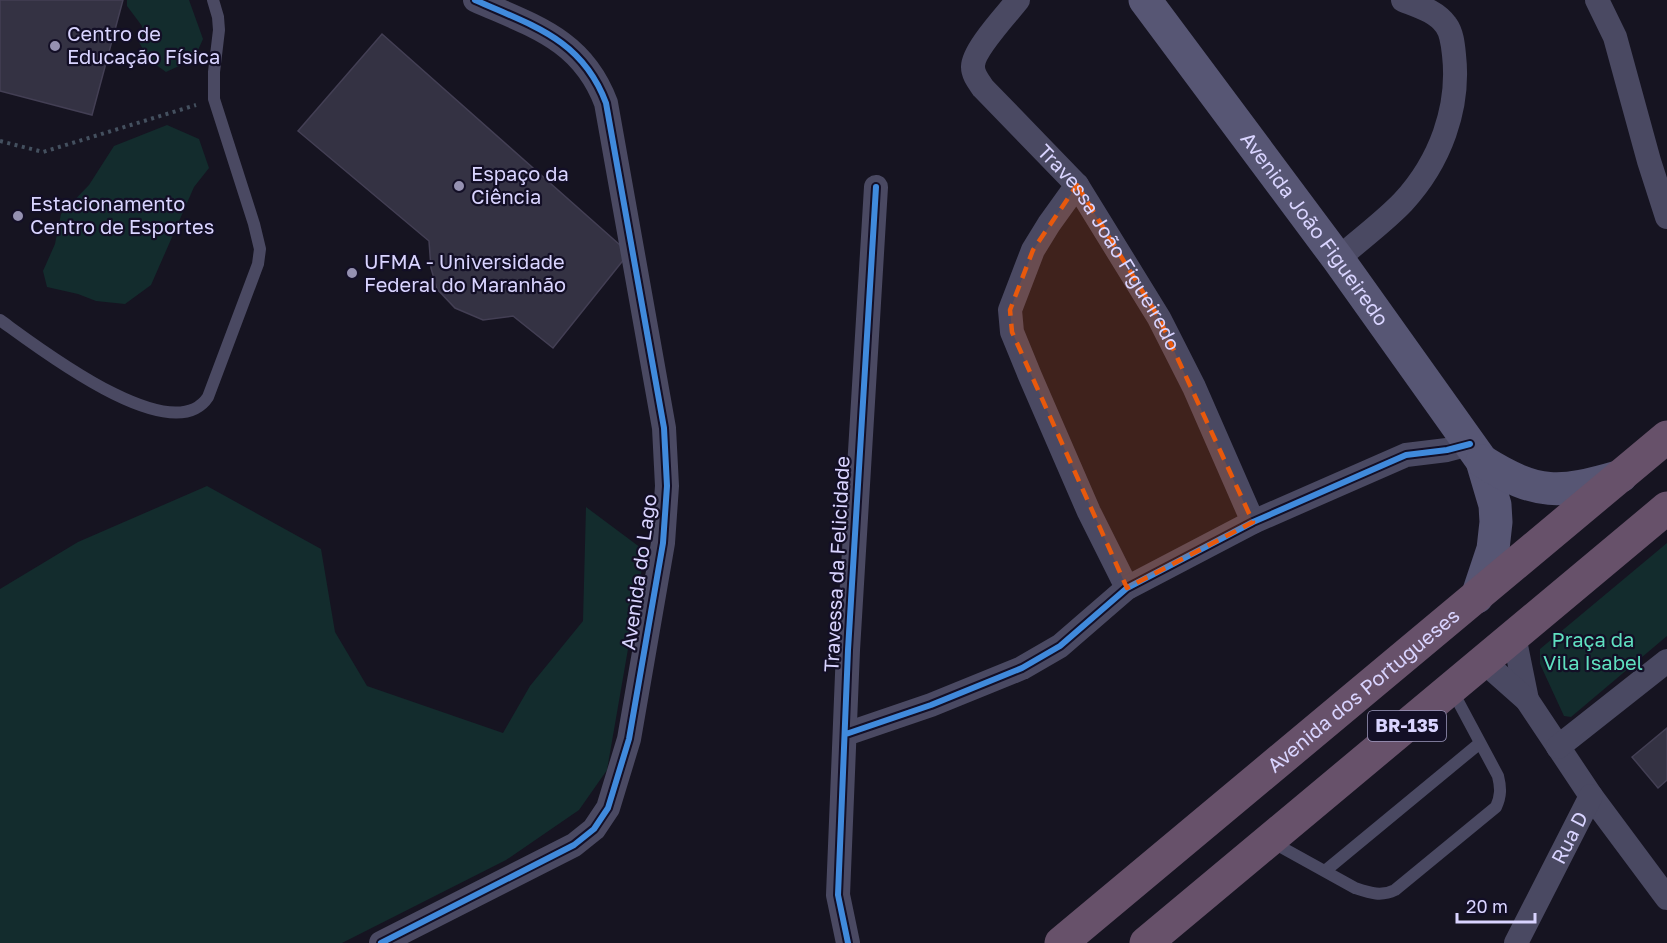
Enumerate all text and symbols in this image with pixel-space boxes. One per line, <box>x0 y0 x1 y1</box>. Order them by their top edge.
place label: Centro de Educação Física <box>67 21 220 68</box>
marker: Centro de Educação Física <box>48 39 62 53</box>
street label: Avenida João Figueiredo <box>1236 127 1395 330</box>
street label: Travessa João Figueiredo <box>1033 139 1186 354</box>
place label: Espaço da Ciência <box>471 161 569 208</box>
marker: Espaço da Ciência <box>452 179 466 193</box>
place label: Estacionamento Centro de Esportes <box>30 191 214 238</box>
marker: Estacionamento Centro de Esportes <box>11 209 25 223</box>
place label: UFMA - Universidade Federal do Maranhão <box>364 249 566 296</box>
marker: UFMA - Universidade Federal do Maranhão <box>345 266 359 280</box>
street label: Travessa da Felicidade <box>818 455 854 673</box>
street label: Avenida do Lago <box>615 492 661 651</box>
street label: Avenida dos Portugueses <box>1262 603 1464 777</box>
park label: Praça da Vila Isabel <box>1543 627 1643 674</box>
road number: BR-135 <box>1368 711 1446 741</box>
street label: Rua D <box>1545 807 1592 868</box>
scale bar <box>1457 886 1535 924</box>
text: 20 m <box>1466 895 1508 917</box>

